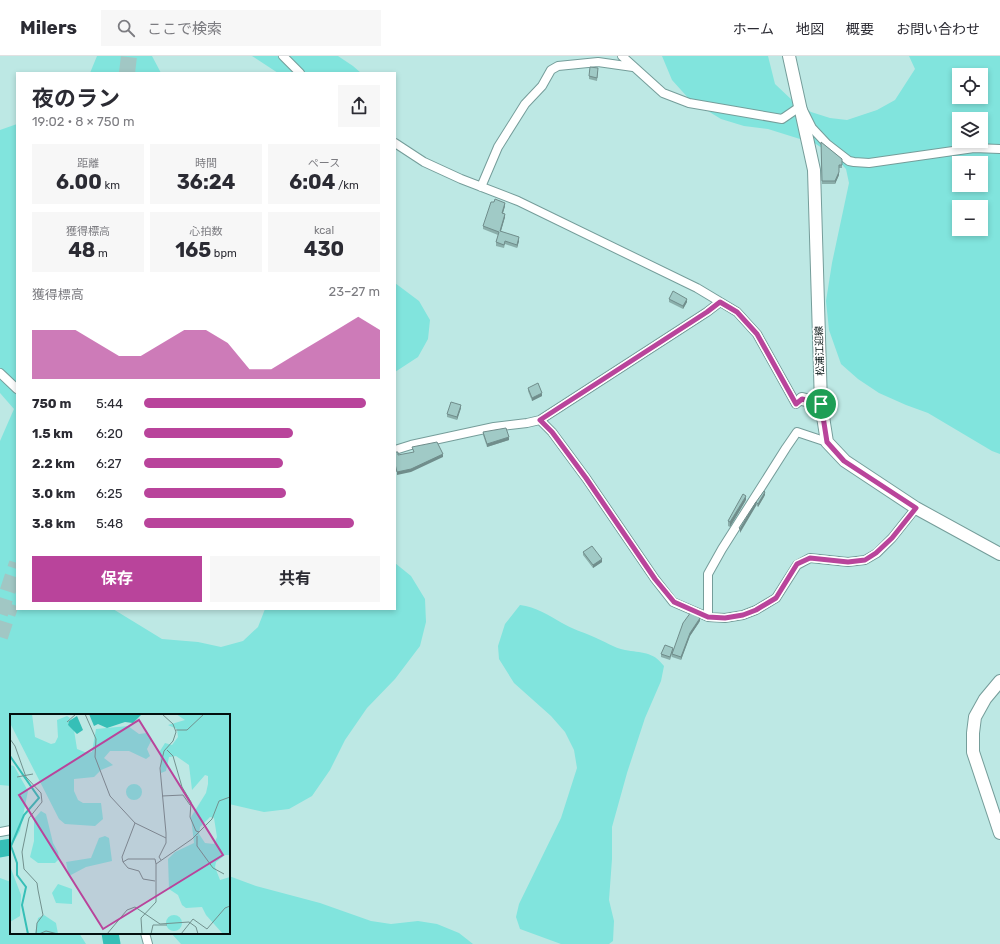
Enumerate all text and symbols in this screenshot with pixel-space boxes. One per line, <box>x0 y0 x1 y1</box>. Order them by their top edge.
search box <box>101 10 381 46</box>
text: Milers <box>20 16 77 39</box>
icon: search <box>115 17 137 39</box>
text: ここで検索 <box>147 20 222 38</box>
text: ホーム <box>732 21 774 38</box>
text: 地図 <box>796 21 824 38</box>
text: 概要 <box>846 21 874 38</box>
text: お問い合わせ <box>896 21 980 38</box>
map controls <box>952 68 988 236</box>
button: locate <box>952 68 988 104</box>
text: 夜のラン <box>32 85 120 112</box>
button: share <box>338 85 380 127</box>
button: layers <box>952 112 988 148</box>
text: 19:02 · 8 × 750 m <box>32 114 134 129</box>
button: + <box>952 156 988 192</box>
text: 距離 <box>77 157 99 170</box>
text: 時間 <box>195 157 217 170</box>
text: ペース <box>308 157 340 170</box>
text: 6.00 <box>56 170 102 194</box>
text: 36:24 <box>177 170 235 194</box>
text: 6:04 <box>289 170 335 194</box>
text: km <box>102 179 120 192</box>
text: /km <box>335 179 359 192</box>
button: − <box>952 200 988 236</box>
text: kcal <box>314 224 334 237</box>
text: 獲得標高 <box>66 225 110 238</box>
text: 心拍数 <box>190 225 223 238</box>
text: 430 <box>304 237 344 261</box>
text: 48 <box>68 238 95 262</box>
text: 165 <box>175 238 211 262</box>
text: m <box>95 247 108 260</box>
text: bpm <box>211 247 237 260</box>
text: 23–27 m <box>329 284 380 299</box>
text: 獲得標高 <box>32 287 84 302</box>
street label: 松浦江迎線 <box>813 326 827 376</box>
pin <box>804 387 838 421</box>
icon: arrive <box>810 393 832 415</box>
text: 750 m <box>32 396 71 411</box>
text: 5:44 <box>96 396 123 411</box>
text: 1.5 km <box>32 426 73 441</box>
text: 6:20 <box>96 426 123 441</box>
text: 2.2 km <box>32 456 75 471</box>
text: 6:27 <box>96 456 121 471</box>
text: 3.0 km <box>32 486 75 501</box>
text: 6:25 <box>96 486 123 501</box>
text: 3.8 km <box>32 516 75 531</box>
text: 5:48 <box>96 516 123 531</box>
button: 保存 <box>32 556 202 602</box>
button: 共有 <box>210 556 380 602</box>
inset map <box>10 714 230 934</box>

